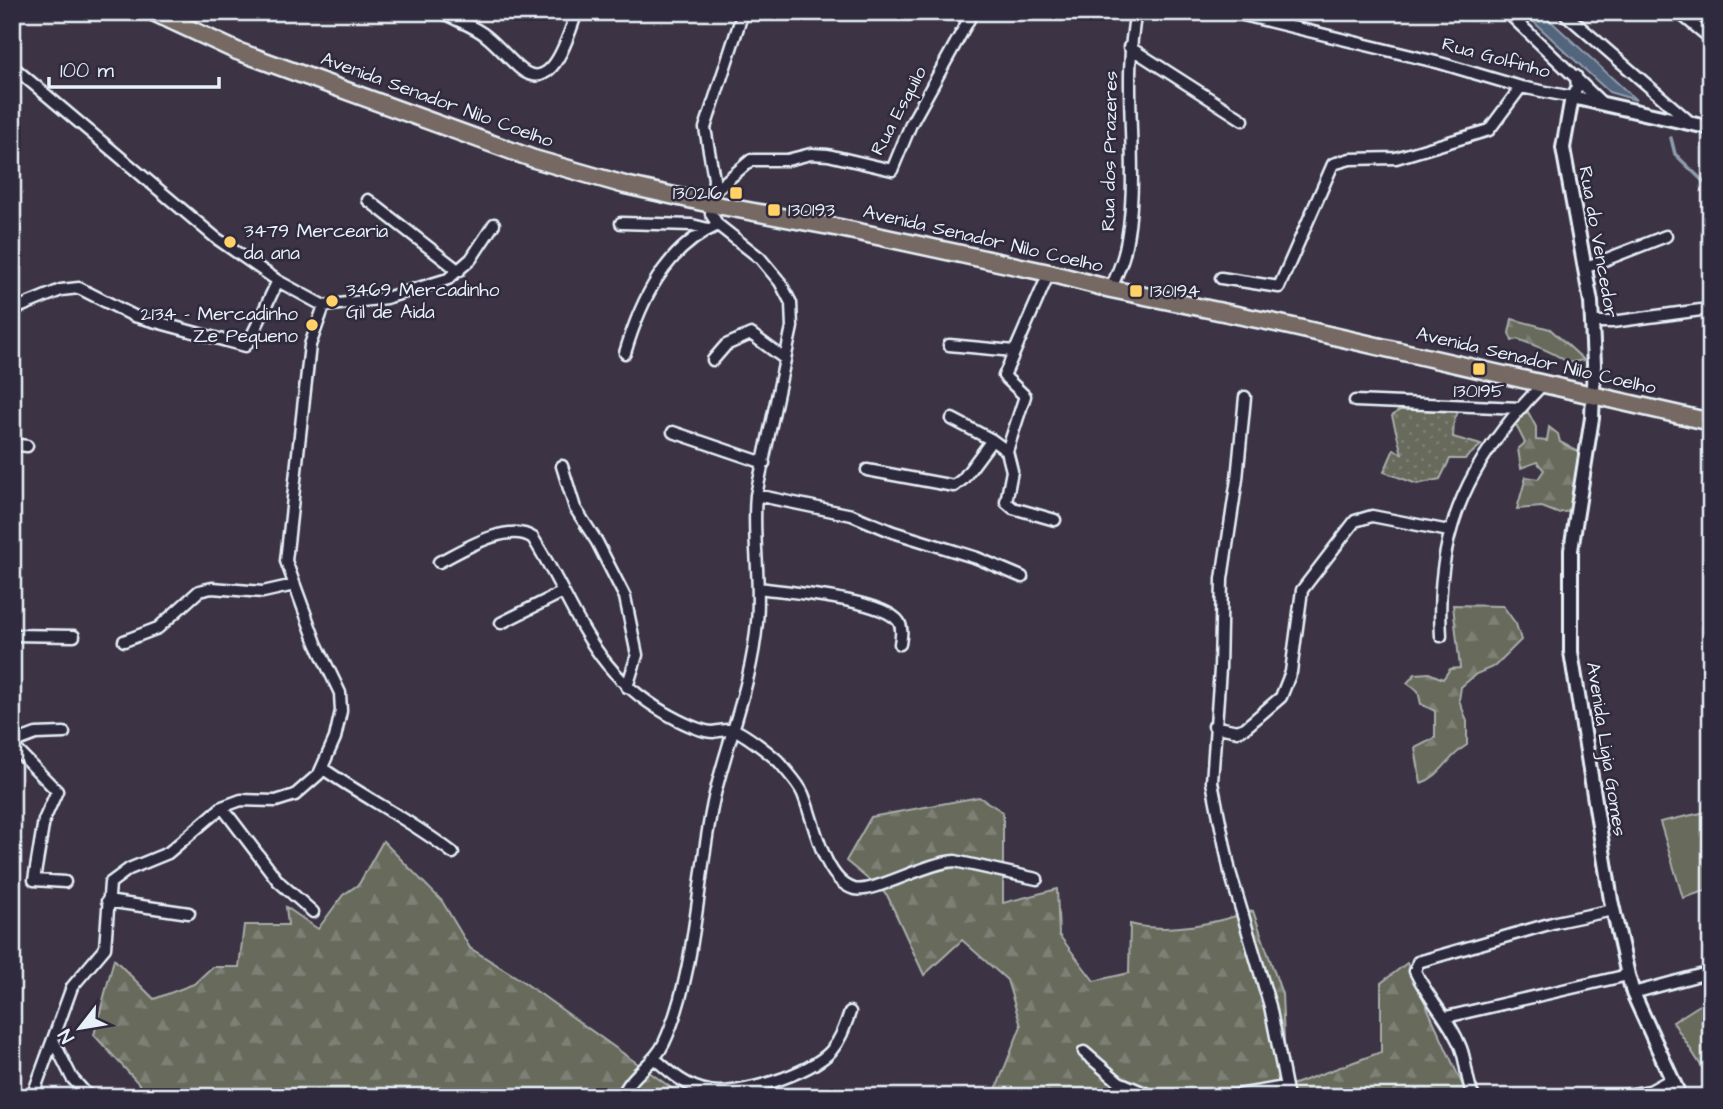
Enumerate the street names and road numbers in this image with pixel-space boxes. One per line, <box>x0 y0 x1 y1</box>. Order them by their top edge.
street label: Rua Golfinho <box>1439 31 1553 85</box>
street label: Avenida Senador Nilo Coelho <box>317 45 557 155</box>
street label: Rua Esquilo <box>864 61 934 160</box>
street label: Rua dos Prazeres <box>1095 71 1125 231</box>
street label: Rua do Vencedor <box>1571 164 1625 320</box>
street label: Avenida Senador Nilo Coelho <box>860 198 1106 280</box>
street label: Avenida Senador Nilo Coelho <box>1413 320 1659 402</box>
street label: Avenida Ligia Gomes <box>1578 660 1633 838</box>

